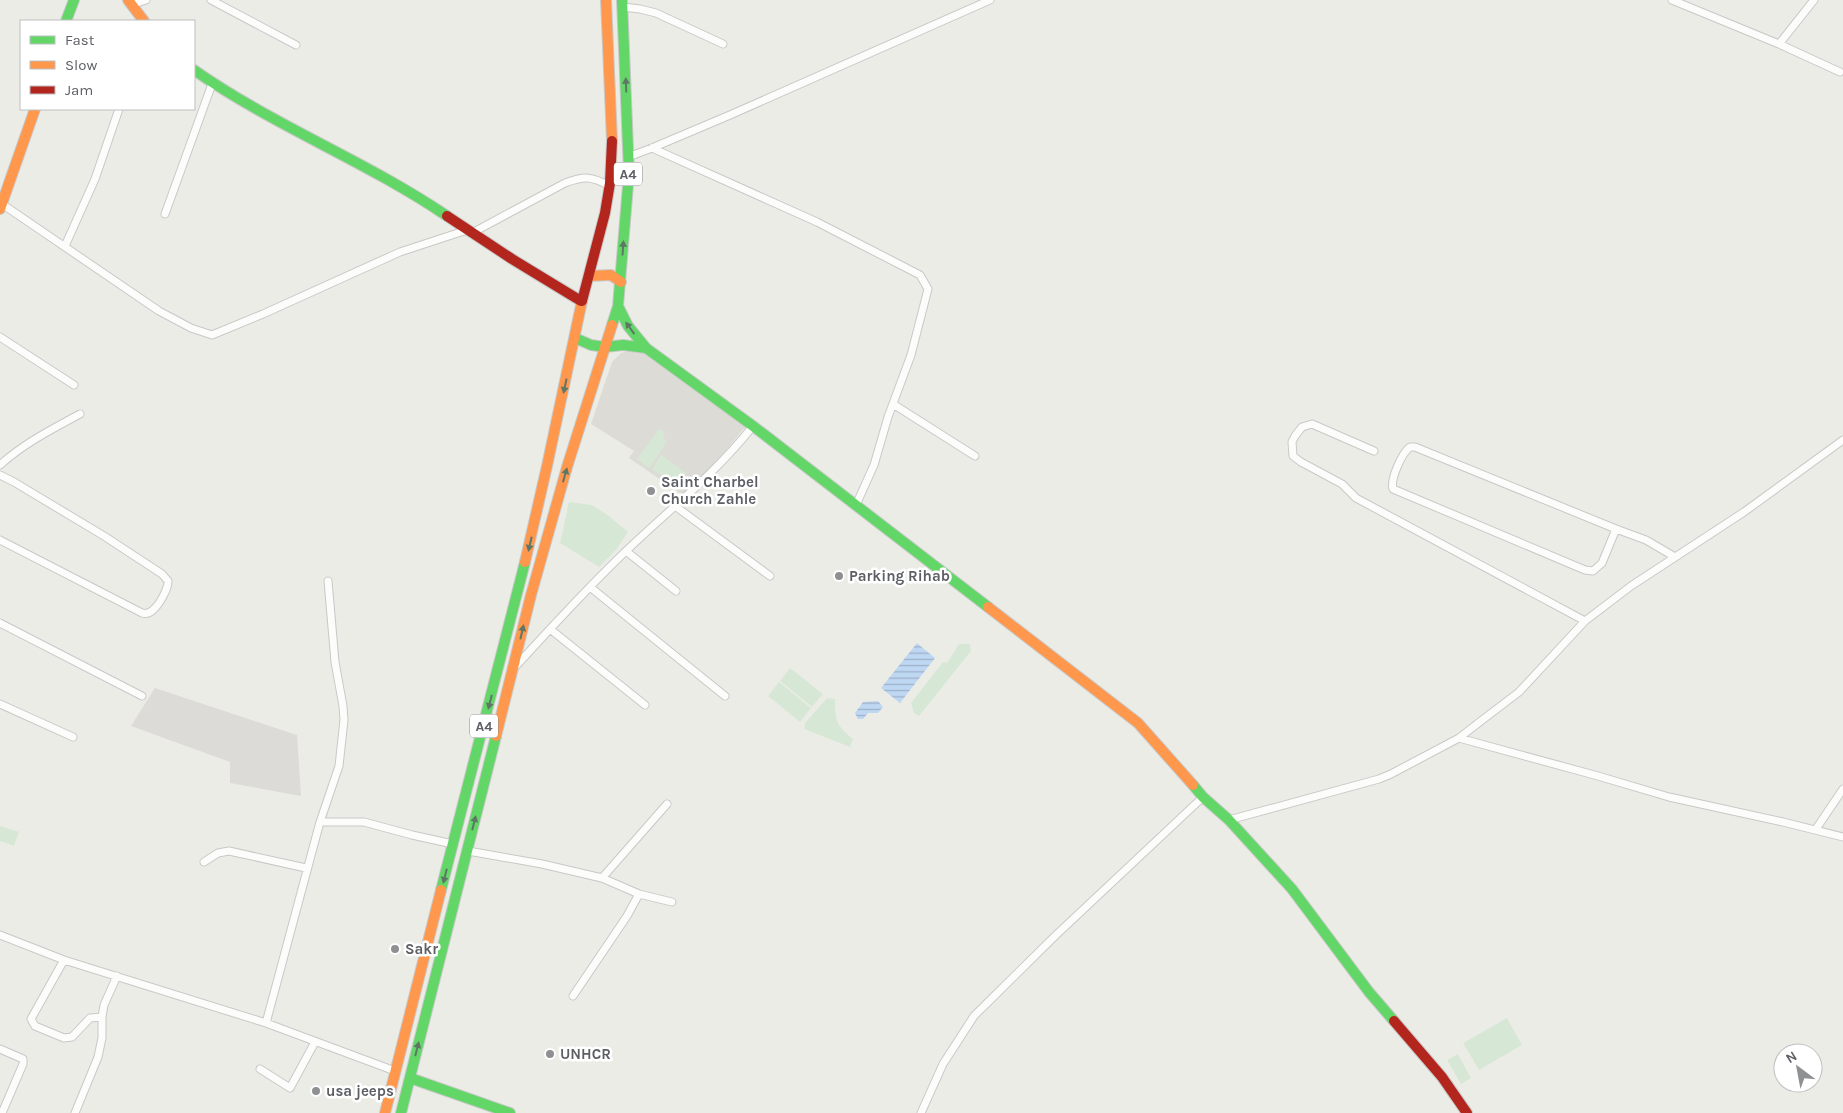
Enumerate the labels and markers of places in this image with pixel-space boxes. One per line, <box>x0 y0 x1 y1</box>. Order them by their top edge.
place label: Saint Charbel Church Zahle <box>661 473 759 508</box>
marker: Saint Charbel Church Zahle <box>645 485 657 497</box>
place label: Parking Rihab <box>849 567 950 585</box>
marker: Parking Rihab <box>833 570 845 582</box>
place label: Sakr <box>405 940 438 958</box>
marker: Sakr <box>389 943 401 955</box>
place label: UNHCR <box>560 1045 611 1063</box>
marker: UNHCR <box>544 1048 556 1060</box>
place label: usa jeeps <box>326 1082 394 1100</box>
marker: usa jeeps <box>310 1085 322 1097</box>

